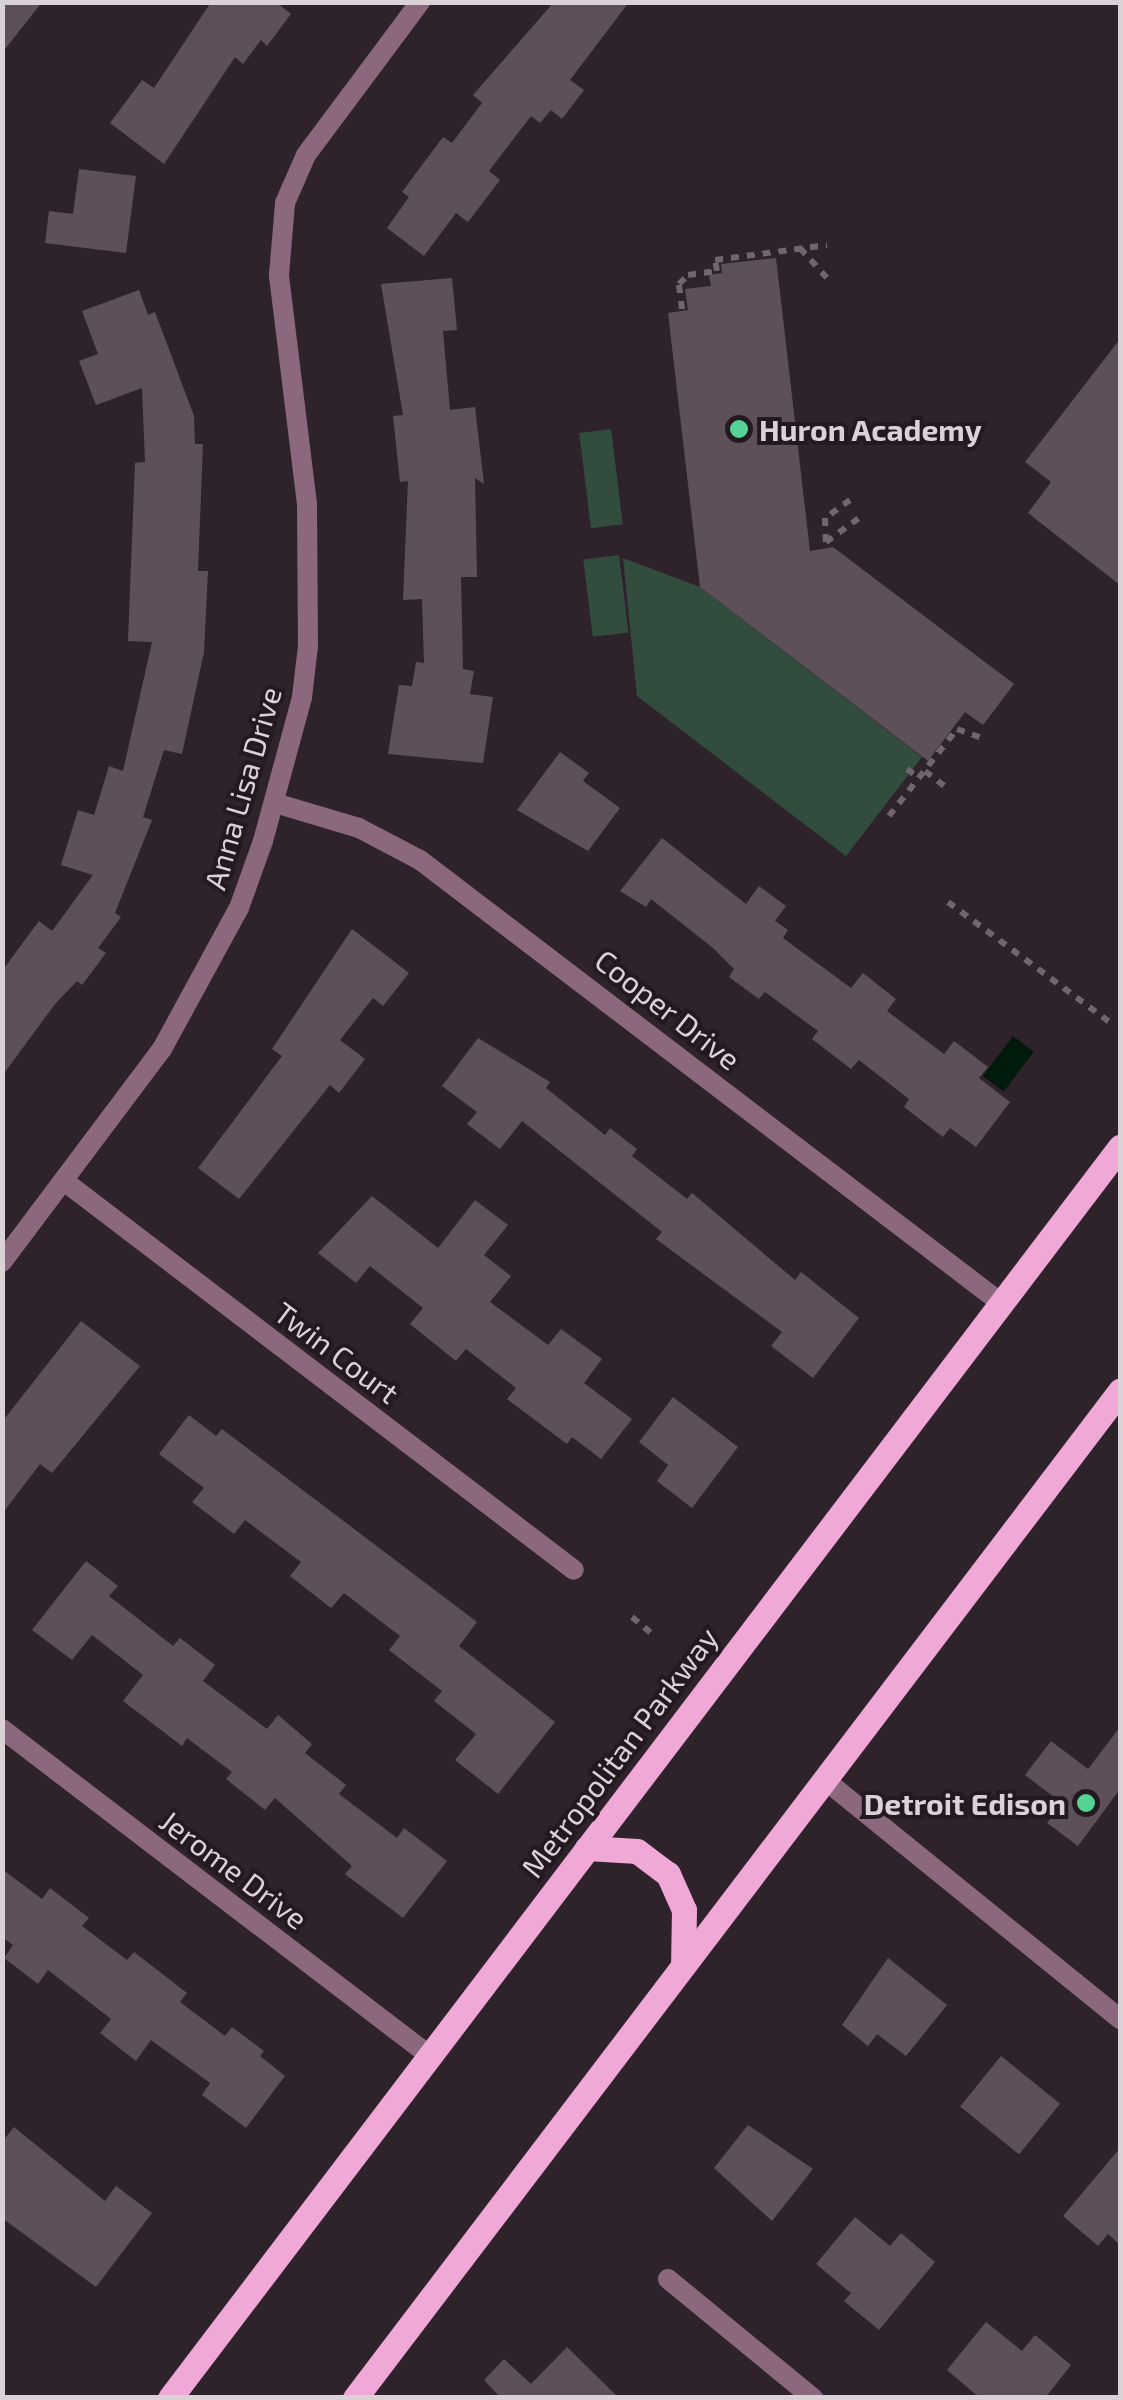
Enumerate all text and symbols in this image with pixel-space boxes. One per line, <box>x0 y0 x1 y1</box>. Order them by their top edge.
place label: Huron Academy <box>759 411 982 447</box>
marker: Huron Academy <box>728 418 750 440</box>
street label: Anna Lisa Drive <box>196 683 288 893</box>
street label: Cooper Drive <box>588 941 748 1077</box>
street label: Twin Court <box>268 1294 406 1410</box>
street label: Metropolitan Parkway <box>513 1620 725 1884</box>
place label: Detroit Edison <box>864 1785 1066 1821</box>
marker: Detroit Edison <box>1075 1792 1097 1814</box>
street label: Jerome Drive <box>153 1802 315 1936</box>

